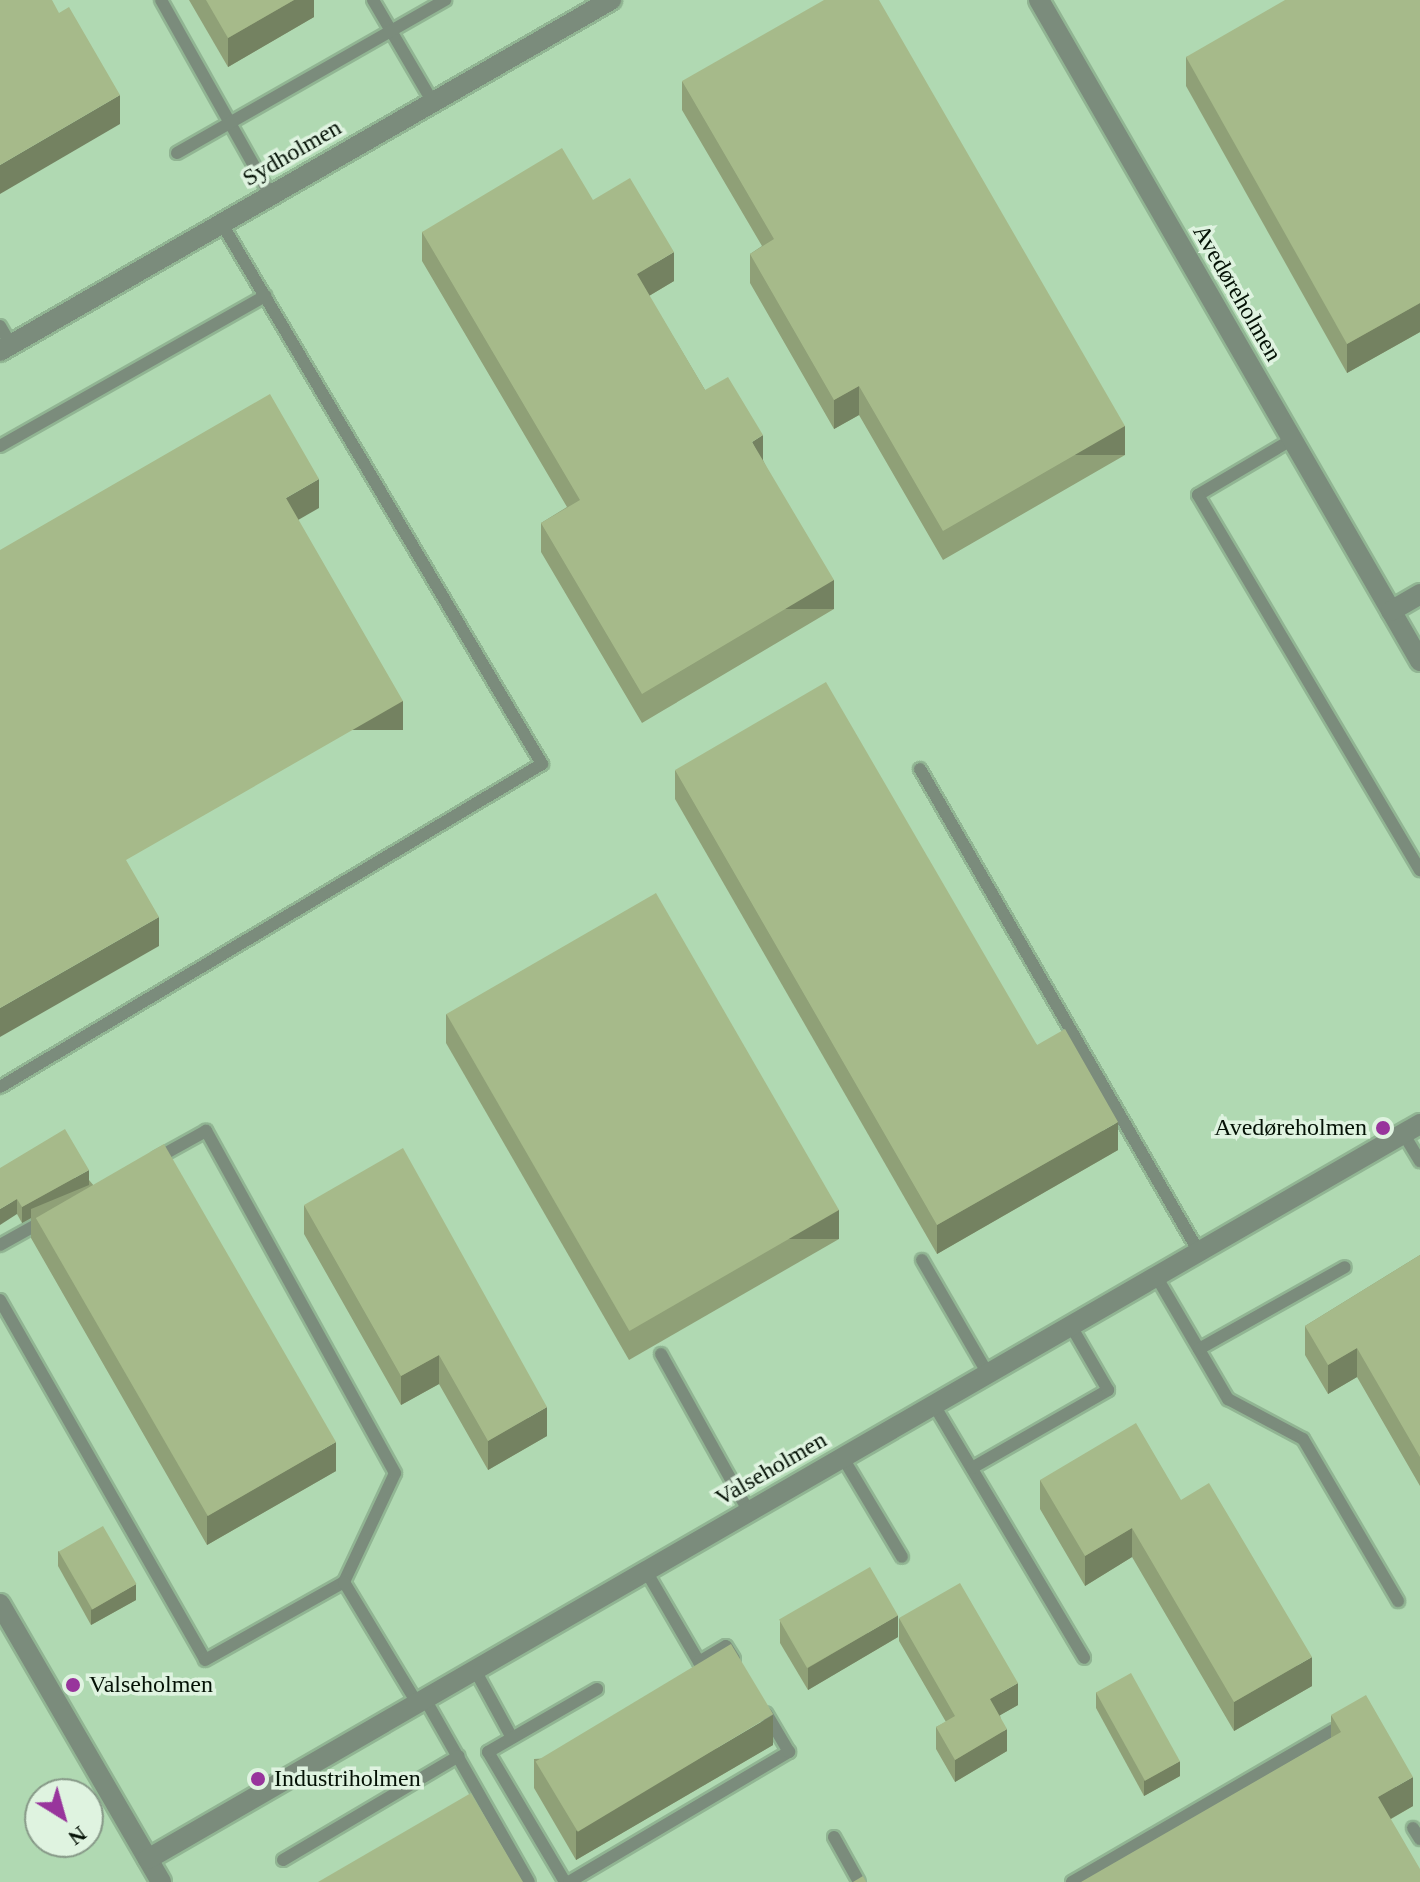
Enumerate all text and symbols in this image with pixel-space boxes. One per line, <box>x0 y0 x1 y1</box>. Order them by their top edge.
street label: Sydholmen <box>237 113 347 193</box>
street label: Avedøreholmen <box>1186 220 1288 366</box>
place label: Avedøreholmen <box>1214 1114 1367 1142</box>
marker: Avedøreholmen <box>1374 1119 1392 1137</box>
street label: Valseholmen <box>710 1426 832 1512</box>
place label: Valseholmen <box>89 1671 213 1699</box>
marker: Valseholmen <box>64 1676 82 1694</box>
place label: Industriholmen <box>274 1765 421 1793</box>
marker: Industriholmen <box>249 1770 267 1788</box>
north arrow <box>24 1778 104 1858</box>
text: N <box>64 1821 91 1851</box>

